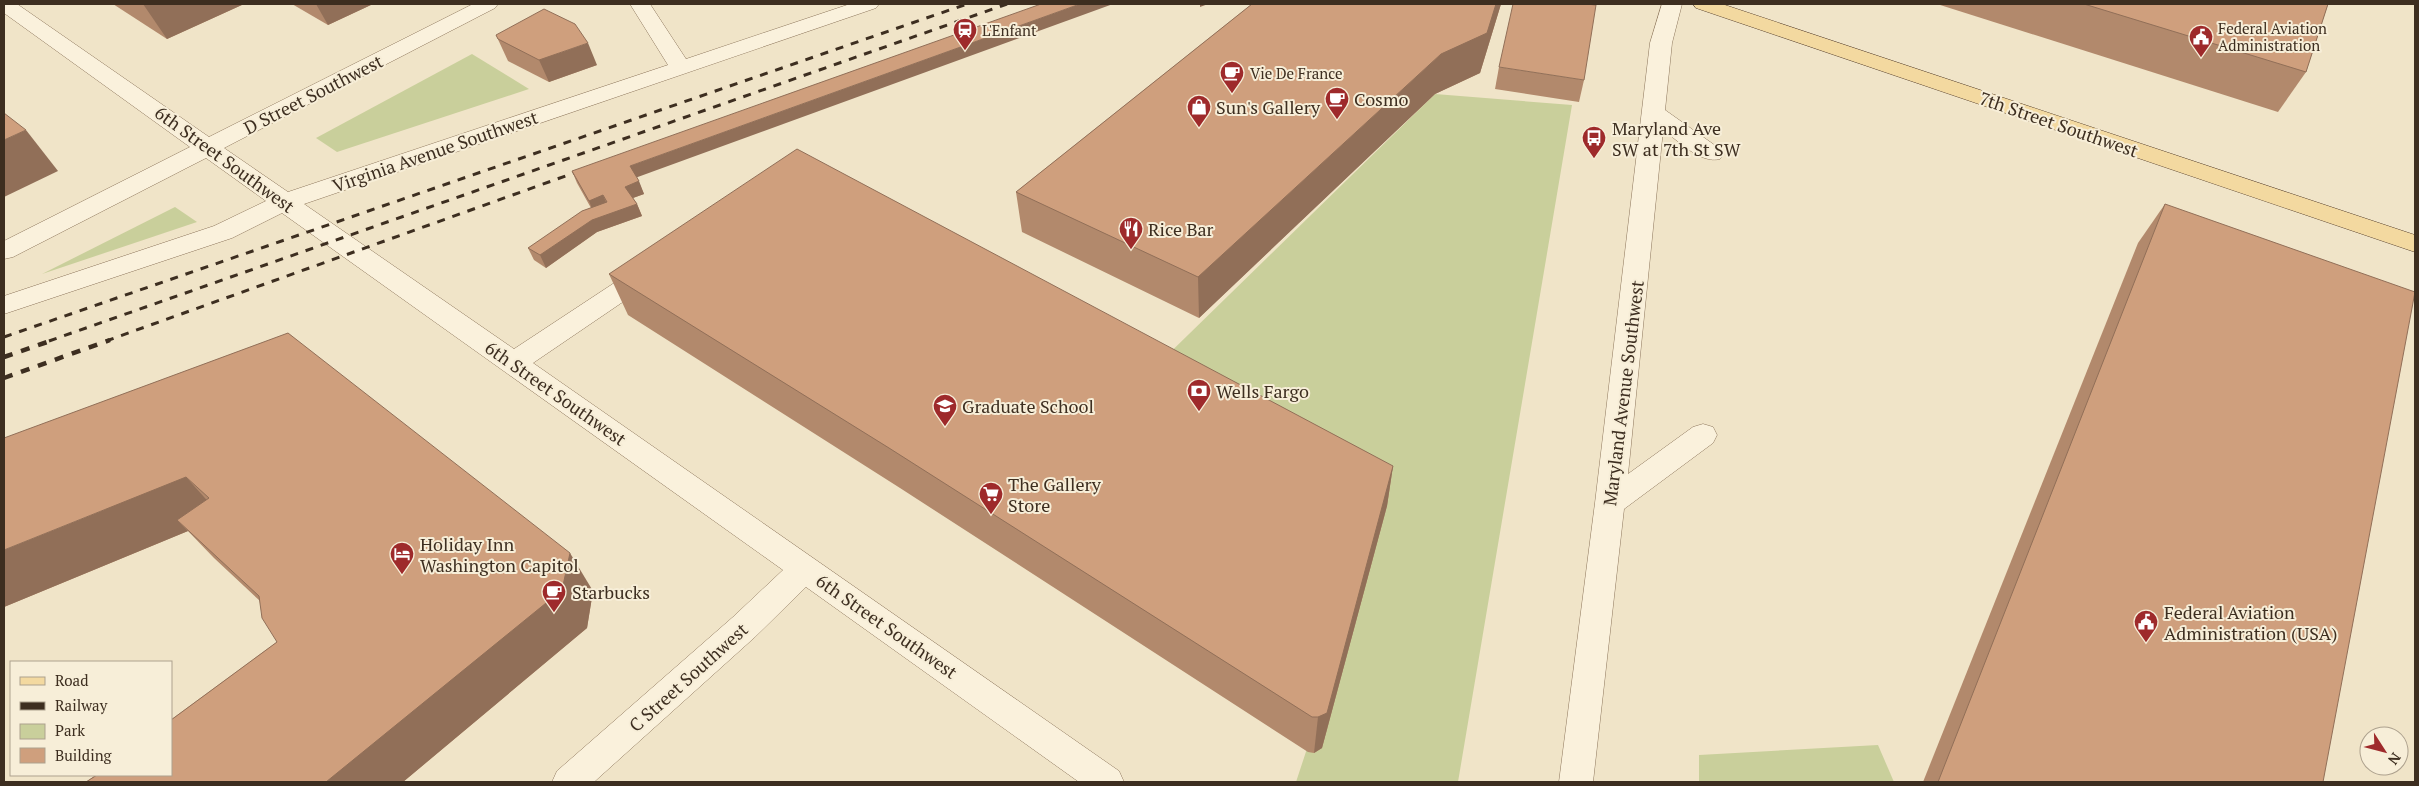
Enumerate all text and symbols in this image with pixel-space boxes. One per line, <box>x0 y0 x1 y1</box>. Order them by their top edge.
station icon: L'Enfant <box>952 17 978 51</box>
place label: Federal Aviation Administration <box>2218 18 2327 55</box>
place label: L'Enfant <box>982 20 1037 40</box>
public building icon: Federal Aviation Administration <box>2188 24 2214 58</box>
street label: D Street Southwest <box>239 48 387 139</box>
cafe icon: Vie De France <box>1219 60 1245 94</box>
place label: Vie De France <box>1250 63 1342 83</box>
cafe icon: Cosmo <box>1324 86 1350 120</box>
street label: 7th Street Southwest <box>1976 86 2142 163</box>
place label: Cosmo <box>1354 87 1408 111</box>
shop icon: Sun's Gallery <box>1186 94 1212 128</box>
place label: Sun's Gallery <box>1216 95 1321 119</box>
street label: 6th Street Southwest <box>150 100 300 218</box>
street label: Virginia Avenue Southwest <box>329 104 541 197</box>
place label: Maryland Ave SW at 7th St SW <box>1612 116 1741 161</box>
bus stop icon: Maryland Ave SW at 7th St SW <box>1581 125 1607 159</box>
restaurant icon: Rice Bar <box>1118 216 1144 250</box>
place label: Rice Bar <box>1148 217 1214 241</box>
street label: Maryland Avenue Southwest <box>1597 279 1649 507</box>
street label: 6th Street Southwest <box>481 335 632 451</box>
bank icon: Wells Fargo <box>1186 378 1212 412</box>
place label: Wells Fargo <box>1216 379 1309 403</box>
school or university icon: Graduate School <box>932 393 958 427</box>
place label: Graduate School <box>962 394 1094 418</box>
place label: The Gallery Store <box>1008 472 1102 517</box>
supermarket icon: The Gallery Store <box>978 481 1004 515</box>
place label: Holiday Inn Washington Capitol <box>420 532 579 577</box>
hotel icon: Holiday Inn Washington Capitol <box>389 541 415 575</box>
street label: 6th Street Southwest <box>812 568 963 684</box>
cafe icon: Starbucks <box>541 579 567 613</box>
place label: Starbucks <box>572 580 650 604</box>
place label: Federal Aviation Administration (USA) <box>2164 600 2337 645</box>
public building icon: Federal Aviation Administration (USA) <box>2133 609 2159 643</box>
street label: C Street Southwest <box>624 617 753 737</box>
legend <box>10 661 172 776</box>
text: Road <box>55 670 88 690</box>
text: Railway <box>55 695 108 715</box>
text: Park <box>55 720 85 740</box>
north arrow <box>2359 726 2409 776</box>
text: Building <box>55 745 113 765</box>
text: N <box>2384 749 2406 769</box>

